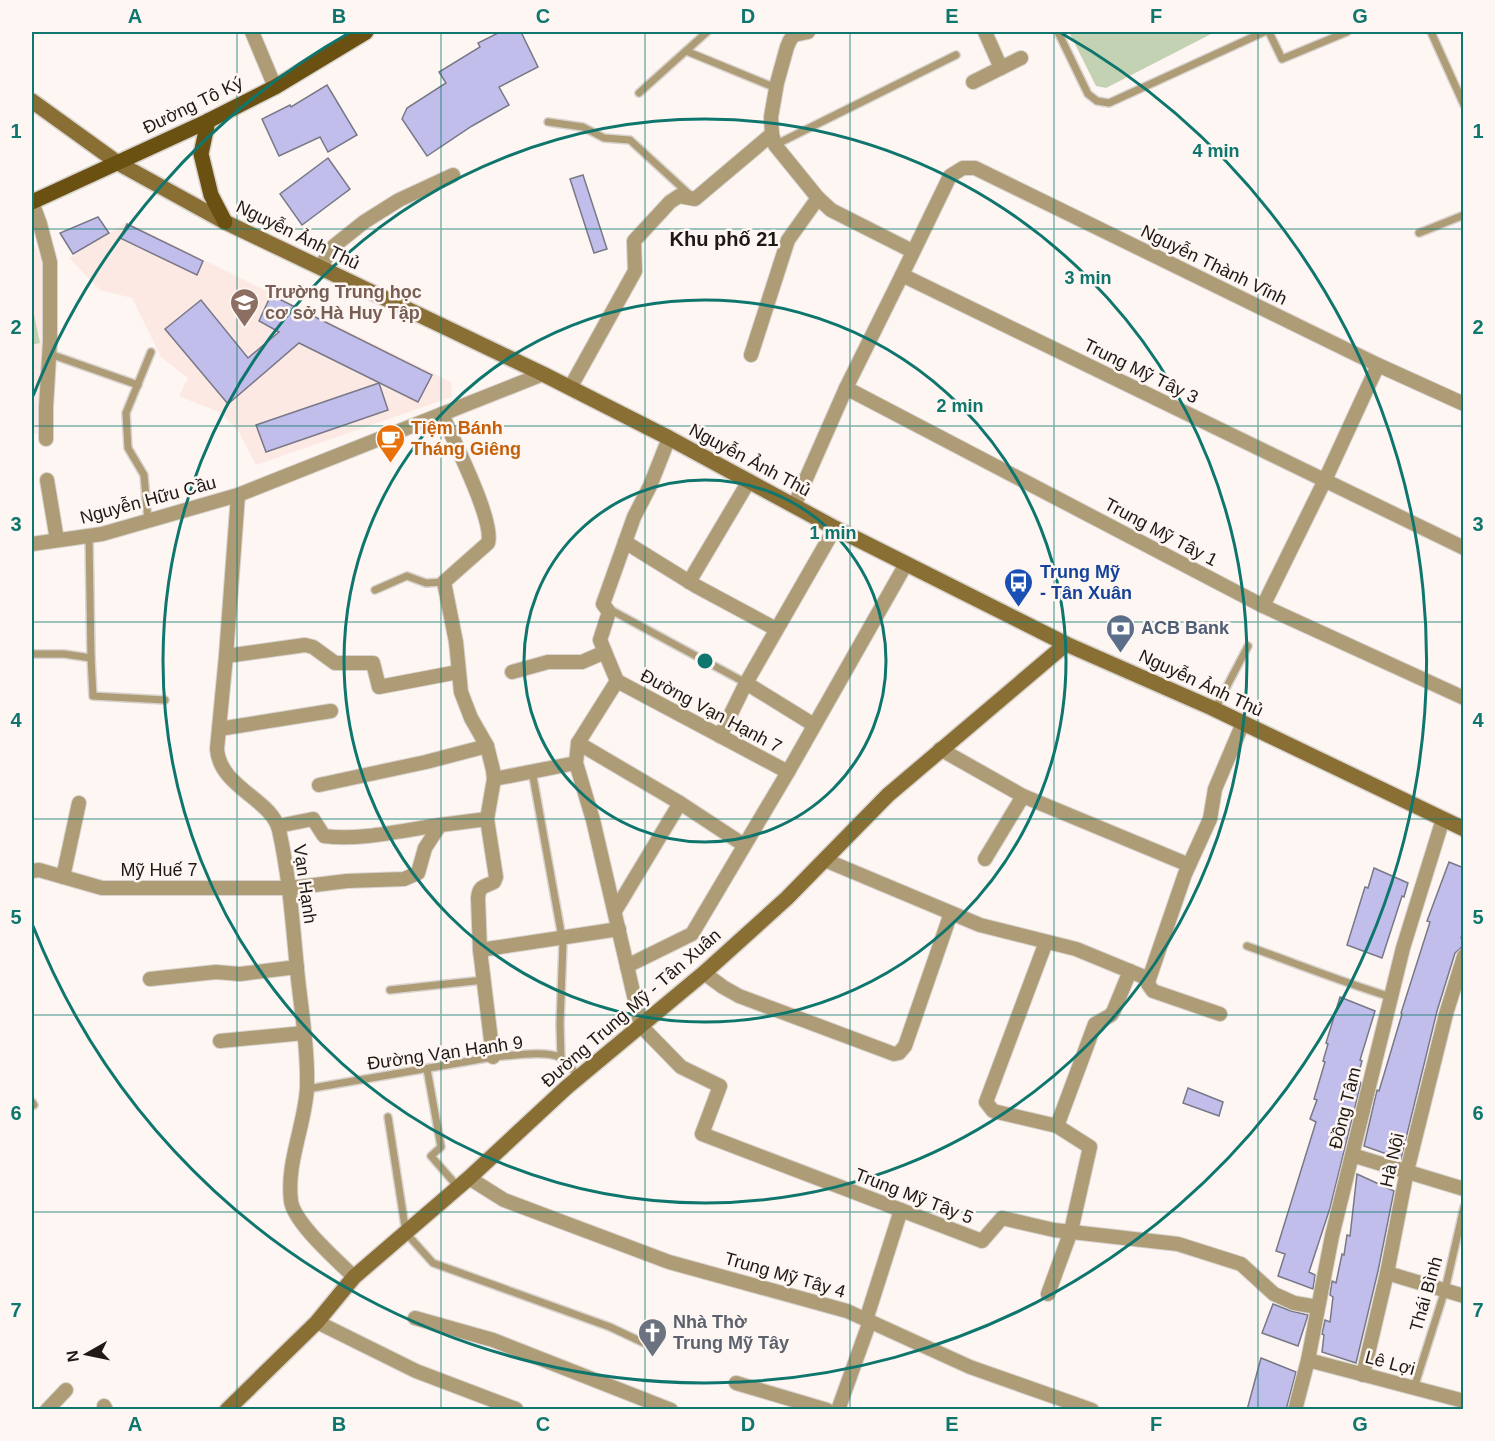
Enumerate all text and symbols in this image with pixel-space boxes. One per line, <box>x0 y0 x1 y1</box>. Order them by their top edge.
text: A <box>128 5 142 27</box>
text: B <box>332 5 346 27</box>
text: C <box>536 5 550 27</box>
text: D <box>741 5 755 27</box>
text: E <box>945 5 959 27</box>
text: F <box>1150 5 1162 27</box>
text: G <box>1352 5 1368 27</box>
street label: Đường Tô Ký <box>140 72 246 138</box>
text: 1 <box>10 120 22 142</box>
text: 1 <box>1472 120 1484 142</box>
text: 4 min <box>1192 141 1240 161</box>
street label: Nguyễn Ảnh Thủ <box>233 196 363 274</box>
street label: Nguyễn Thành Vĩnh <box>1138 220 1291 309</box>
district label: Khu phố 21 <box>670 228 778 250</box>
text: 3 min <box>1064 268 1112 288</box>
place label: Trường Trung học cơ sở Hà Huy Tập <box>265 282 422 323</box>
school or university icon: Trường Trung học cơ sở Hà Huy Tập <box>228 286 260 328</box>
text: 2 <box>10 316 22 338</box>
text: 2 <box>1472 316 1484 338</box>
street label: Trung Mỹ Tây 3 <box>1080 335 1202 407</box>
text: 2 min <box>936 396 984 416</box>
place label: Tiệm Bánh Tháng Giêng <box>411 418 521 459</box>
street label: Nguyễn Ảnh Thủ <box>686 419 815 500</box>
cafe icon: Tiệm Bánh Tháng Giêng <box>374 422 406 464</box>
street label: Nguyễn Hữu Cầu <box>77 471 218 528</box>
street label: Trung Mỹ Tây 1 <box>1101 494 1221 570</box>
text: 3 <box>10 513 22 535</box>
text: 3 <box>1472 513 1484 535</box>
text: 1 min <box>809 523 857 543</box>
place label: Trung Mỹ - Tân Xuân <box>1040 562 1132 603</box>
bus stop icon: Trung Mỹ - Tân Xuân <box>1003 566 1035 608</box>
bank icon: ACB Bank <box>1104 612 1136 654</box>
place label: ACB Bank <box>1141 618 1230 638</box>
street label: Nguyễn Ảnh Thủ <box>1136 645 1267 721</box>
centre of rings <box>695 651 715 671</box>
street label: Đường Vạn Hạnh 7 <box>637 665 785 757</box>
text: 4 <box>10 709 22 731</box>
text: 4 <box>1472 709 1484 731</box>
street label: Vạn Hạnh <box>290 843 320 925</box>
street label: Mỹ Huế 7 <box>120 860 198 880</box>
text: 5 <box>10 906 22 928</box>
text: 5 <box>1472 906 1484 928</box>
street label: Đường Trung Mỹ - Tân Xuân <box>537 925 725 1091</box>
street label: Đường Vạn Hạnh 9 <box>366 1032 524 1074</box>
street label: Đồng Tâm <box>1325 1065 1365 1151</box>
text: 6 <box>10 1102 22 1124</box>
text: 6 <box>1472 1102 1484 1124</box>
street label: Hà Nội <box>1376 1131 1408 1189</box>
street label: Trung Mỹ Tây 5 <box>852 1164 976 1228</box>
street label: Trung Mỹ Tây 4 <box>722 1248 848 1302</box>
street label: Thái Bình <box>1406 1254 1446 1334</box>
text: 7 <box>10 1299 22 1321</box>
text: 7 <box>1472 1299 1484 1321</box>
place label: Nhà Thờ Trung Mỹ Tây <box>673 1312 789 1353</box>
church icon: Nhà Thờ Trung Mỹ Tây <box>636 1316 668 1358</box>
north arrow <box>57 1324 117 1384</box>
street label: Lê Lợi <box>1363 1347 1417 1379</box>
text: N <box>63 1349 82 1363</box>
text: A <box>128 1413 142 1435</box>
text: B <box>332 1413 346 1435</box>
text: C <box>536 1413 550 1435</box>
text: D <box>741 1413 755 1435</box>
text: E <box>945 1413 959 1435</box>
text: F <box>1150 1413 1162 1435</box>
text: G <box>1352 1413 1368 1435</box>

